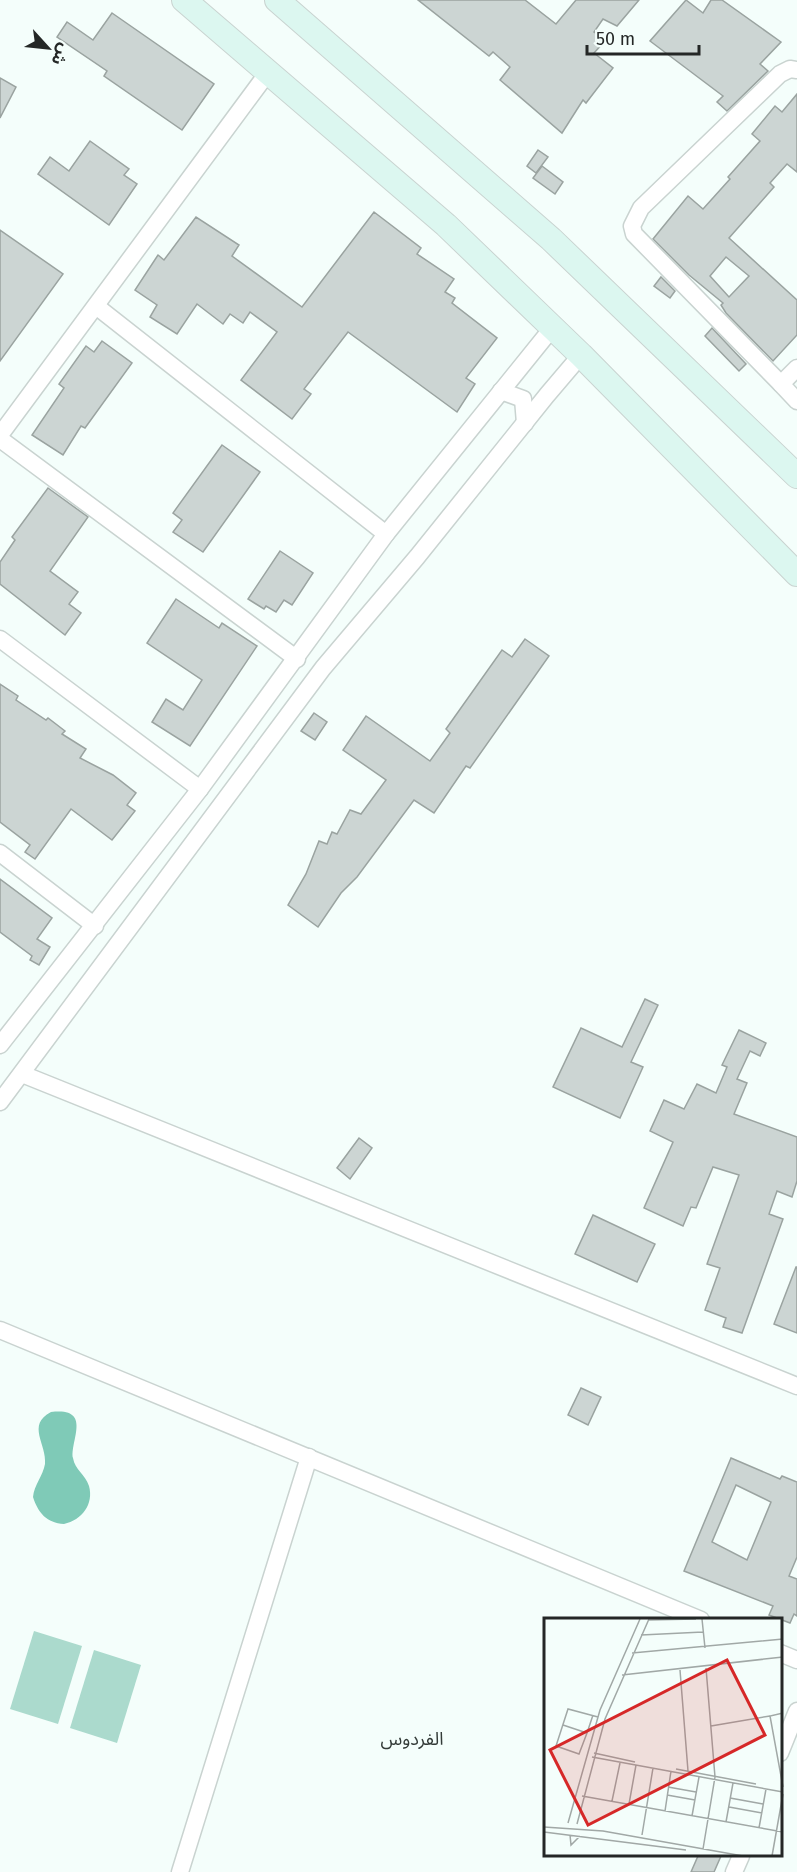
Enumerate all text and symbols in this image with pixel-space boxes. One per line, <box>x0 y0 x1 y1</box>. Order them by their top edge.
north arrow <box>18 18 78 78</box>
scale bar <box>587 18 700 56</box>
text: 50 m <box>596 28 635 50</box>
text: ش <box>47 41 74 69</box>
inset map <box>544 1618 782 1857</box>
district label: الفردوس <box>381 1728 443 1750</box>

